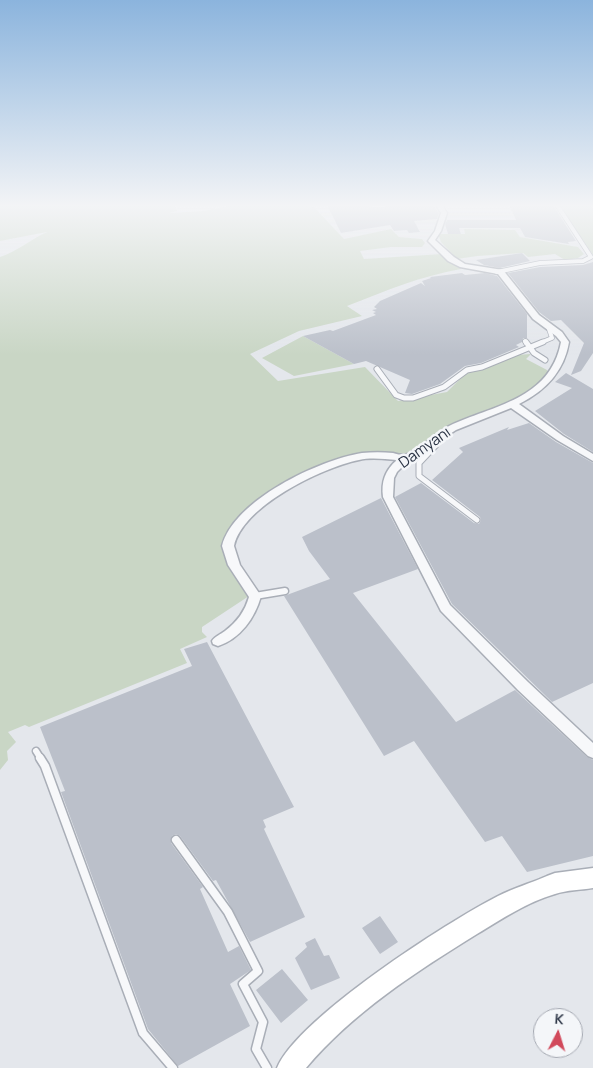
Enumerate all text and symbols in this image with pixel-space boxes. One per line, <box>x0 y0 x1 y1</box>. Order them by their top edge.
street label: Damyanı <box>396 424 454 472</box>
north arrow <box>533 1008 583 1058</box>
text: K <box>554 1009 565 1028</box>

